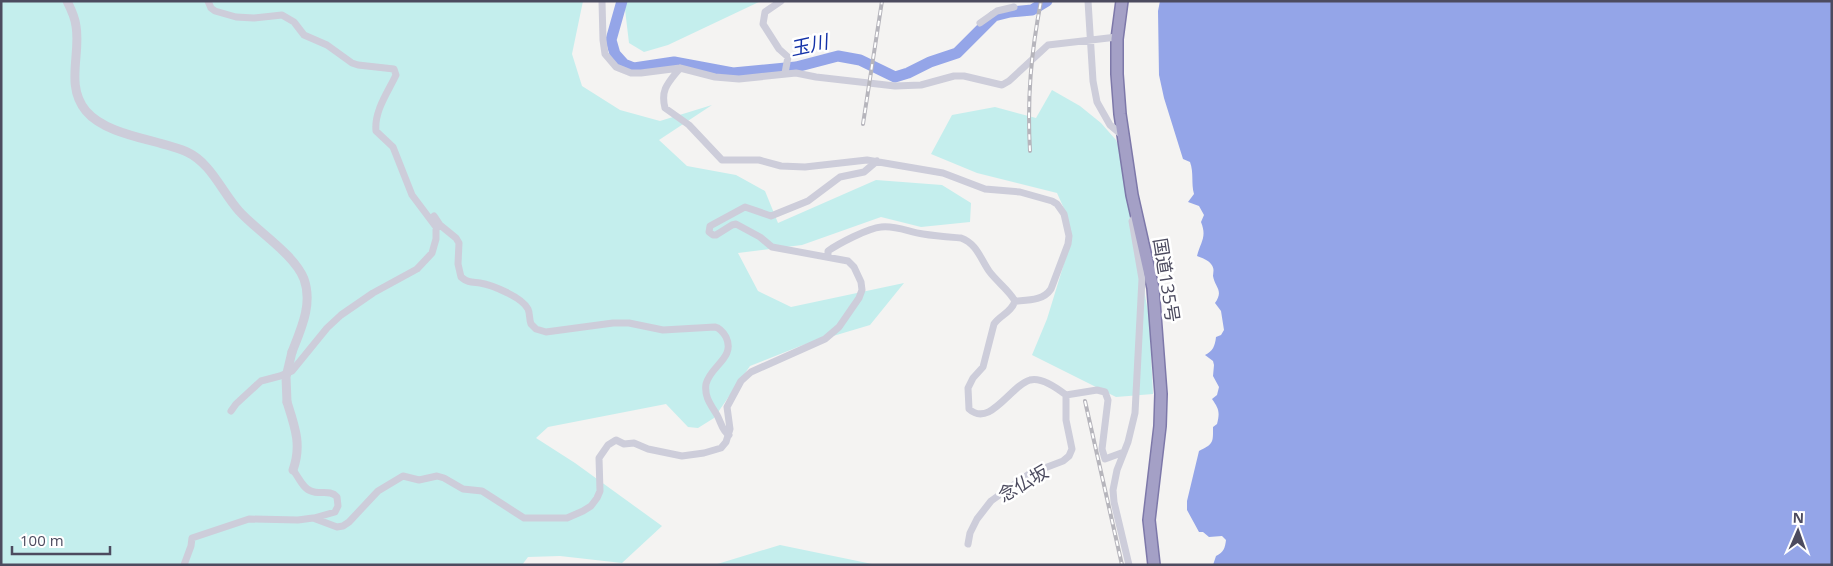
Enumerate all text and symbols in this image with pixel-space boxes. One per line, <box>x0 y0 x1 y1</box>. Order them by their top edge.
water label: 玉川 <box>788 28 832 62</box>
street label: 国道135号 <box>1149 236 1185 324</box>
street label: 念仏坂 <box>994 459 1052 507</box>
north arrow <box>1773 506 1823 556</box>
text: N <box>1792 508 1804 527</box>
scale bar <box>12 524 110 556</box>
text: 100 m <box>20 530 64 550</box>

